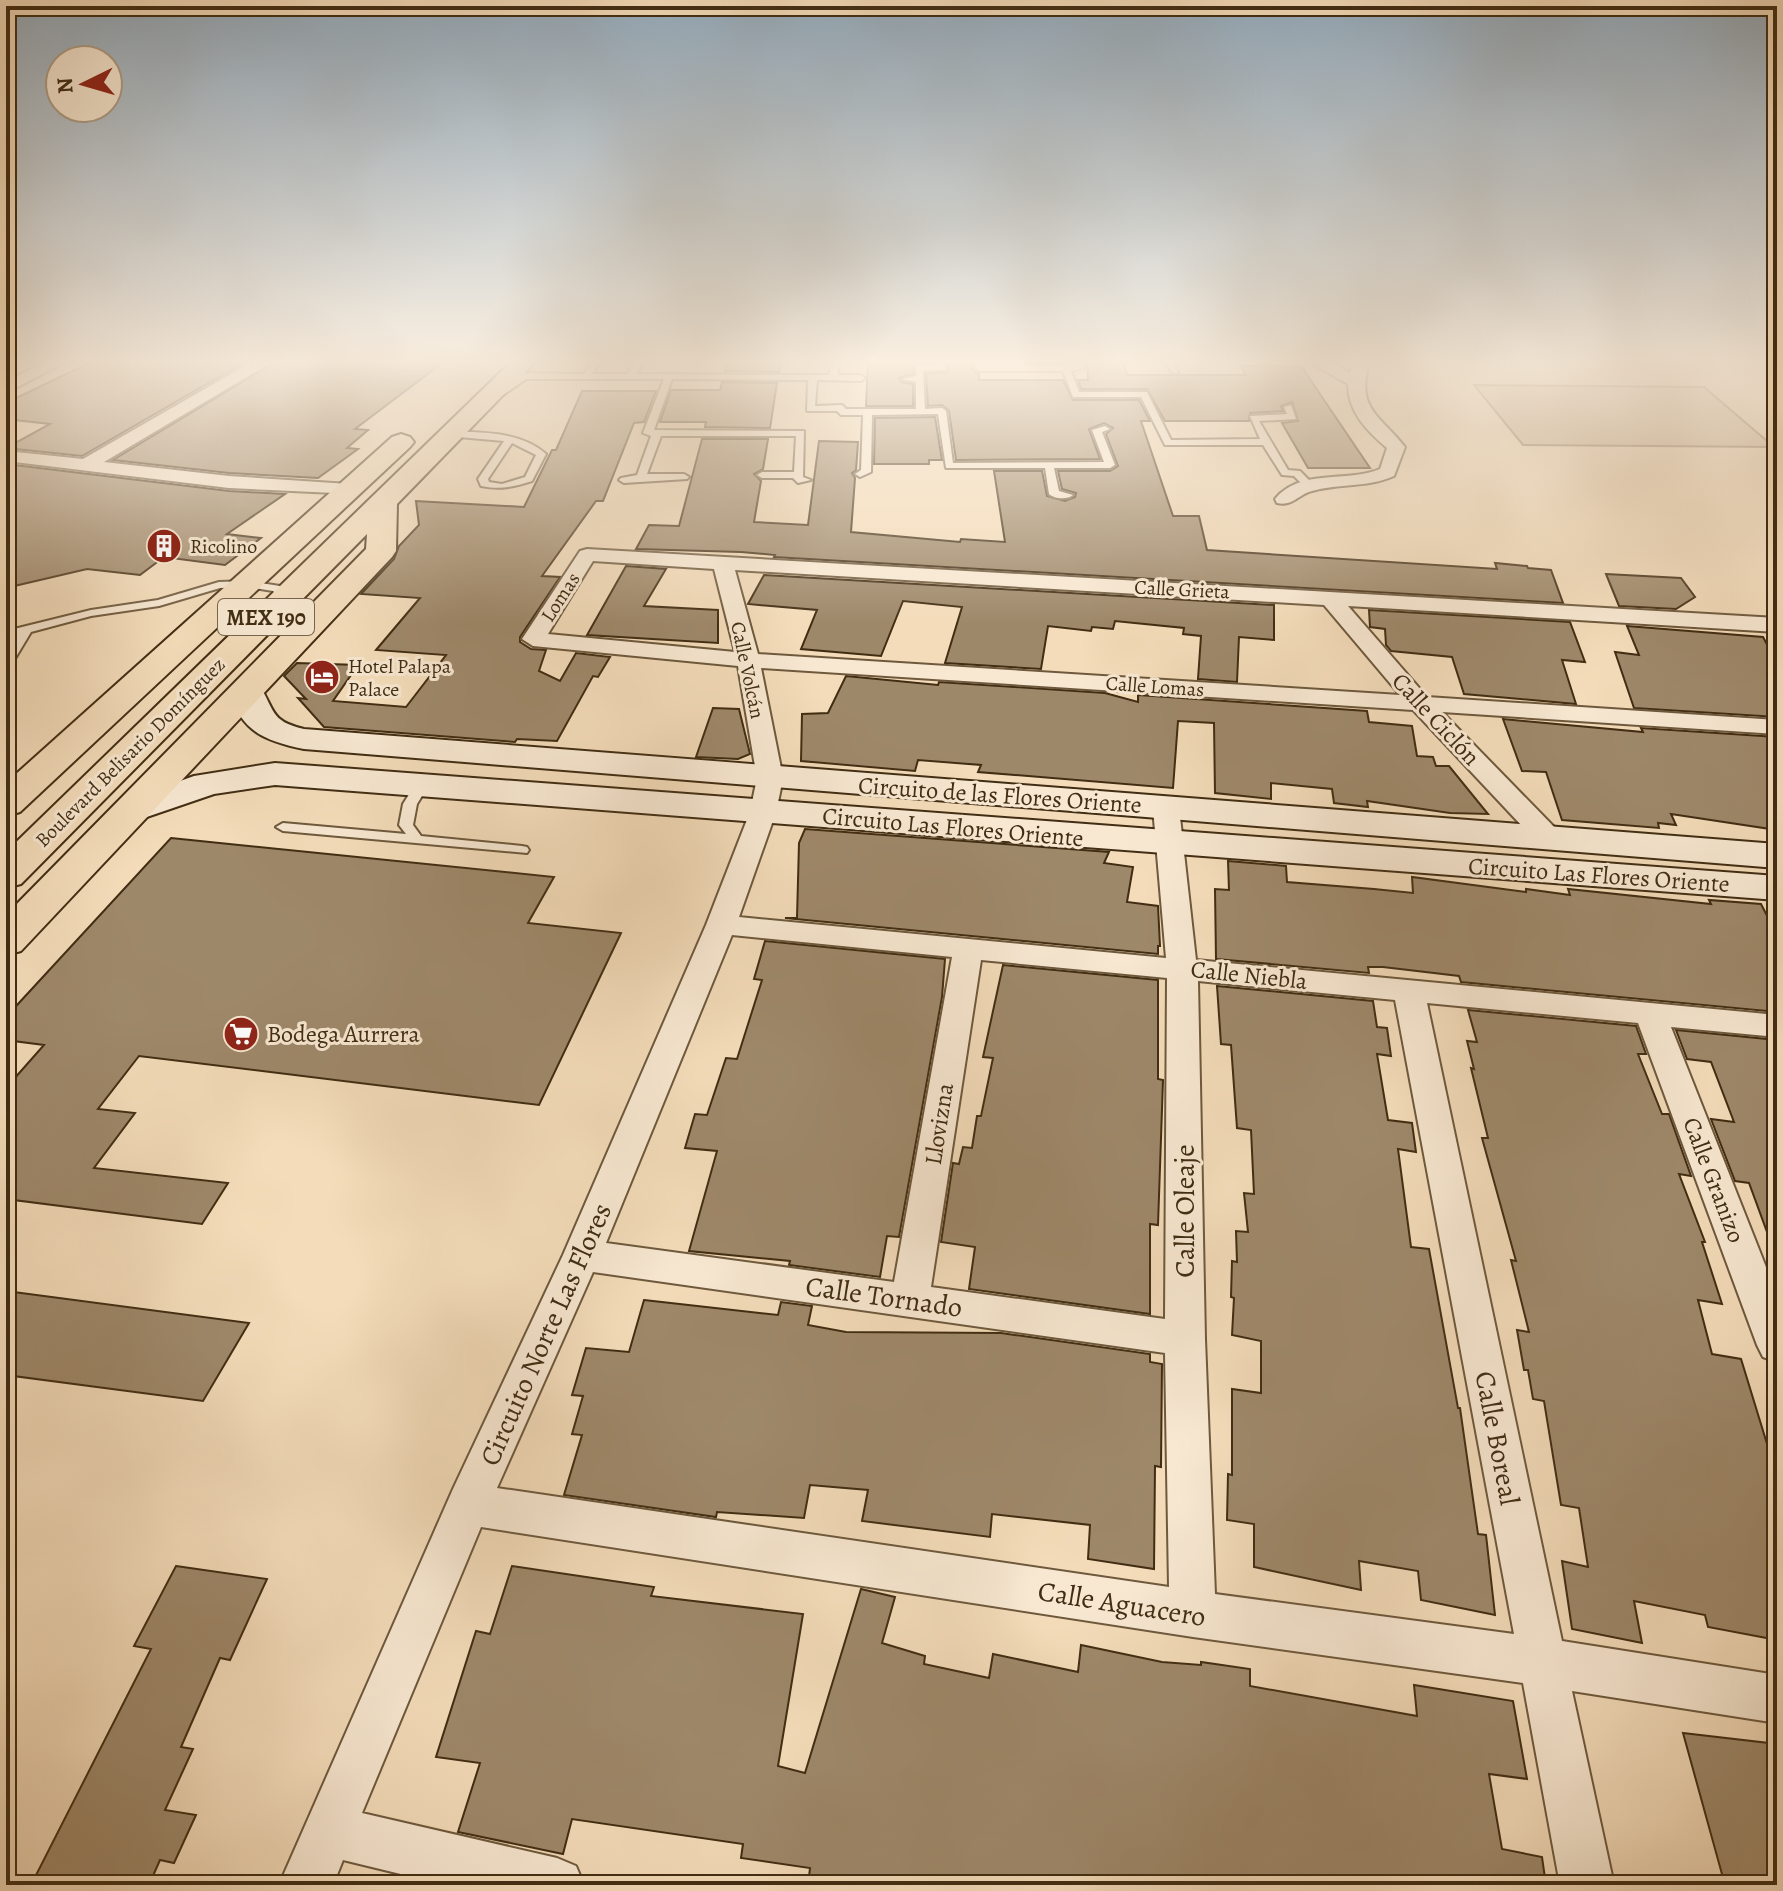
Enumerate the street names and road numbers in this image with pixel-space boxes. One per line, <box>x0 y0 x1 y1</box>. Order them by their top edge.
street label: Lomas <box>534 567 586 627</box>
street label: Calle Grieta <box>1134 574 1231 606</box>
road number: MEX 190 <box>218 599 314 635</box>
street label: Calle Volcán <box>724 619 771 721</box>
street label: Boulevard Belisario Domínguez <box>29 651 231 853</box>
street label: Calle Ciclón <box>1385 666 1487 772</box>
street label: Calle Lomas <box>1105 670 1205 703</box>
street label: Circuito de las Flores Oriente <box>857 769 1143 821</box>
street label: Circuito Las Flores Oriente <box>821 800 1085 854</box>
street label: Circuito Las Flores Oriente <box>1467 850 1731 900</box>
street label: Calle Niebla <box>1189 953 1310 997</box>
street label: Llovizna <box>917 1080 961 1167</box>
street label: Calle Granizo <box>1675 1113 1753 1247</box>
street label: Calle Oleaje <box>1166 1144 1204 1278</box>
street label: Circuito Norte Las Flores <box>471 1197 621 1472</box>
street label: Calle Tornado <box>803 1267 965 1327</box>
street label: Calle Boreal <box>1465 1368 1529 1509</box>
street label: Calle Aguacero <box>1035 1572 1208 1636</box>

